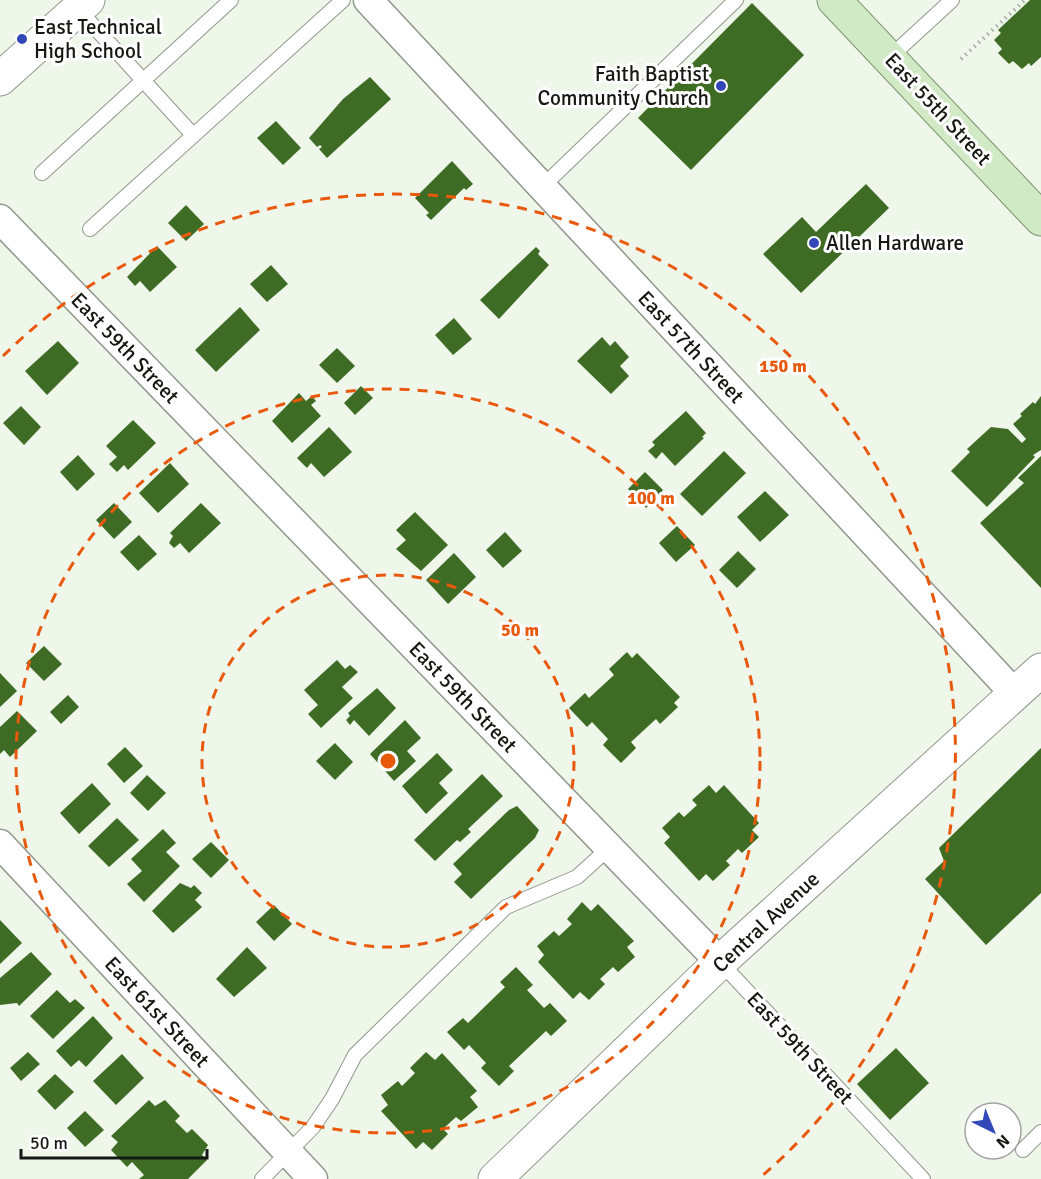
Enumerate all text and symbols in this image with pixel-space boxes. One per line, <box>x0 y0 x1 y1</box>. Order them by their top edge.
place label: East Technical High School <box>34 14 162 64</box>
marker: East Technical High School <box>15 32 29 46</box>
street label: East 55th Street <box>879 47 997 171</box>
place label: Faith Baptist Community Church <box>537 61 709 111</box>
marker: Faith Baptist Community Church <box>714 79 728 93</box>
place label: Allen Hardware <box>826 230 964 256</box>
marker: Allen Hardware <box>807 236 821 250</box>
street label: East 57th Street <box>632 285 750 409</box>
street label: East 59th Street <box>66 287 184 409</box>
text: 150 m <box>759 355 807 377</box>
text: 100 m <box>627 487 675 509</box>
text: 50 m <box>501 619 539 641</box>
street label: East 59th Street <box>404 636 522 758</box>
centre of rings <box>378 751 398 771</box>
street label: Central Avenue <box>707 866 825 978</box>
street label: East 61st Street <box>99 951 215 1073</box>
street label: East 59th Street <box>741 986 859 1110</box>
north arrow <box>963 1101 1023 1161</box>
scale bar <box>21 1122 207 1160</box>
text: N <box>992 1130 1013 1152</box>
text: 50 m <box>30 1132 68 1154</box>

